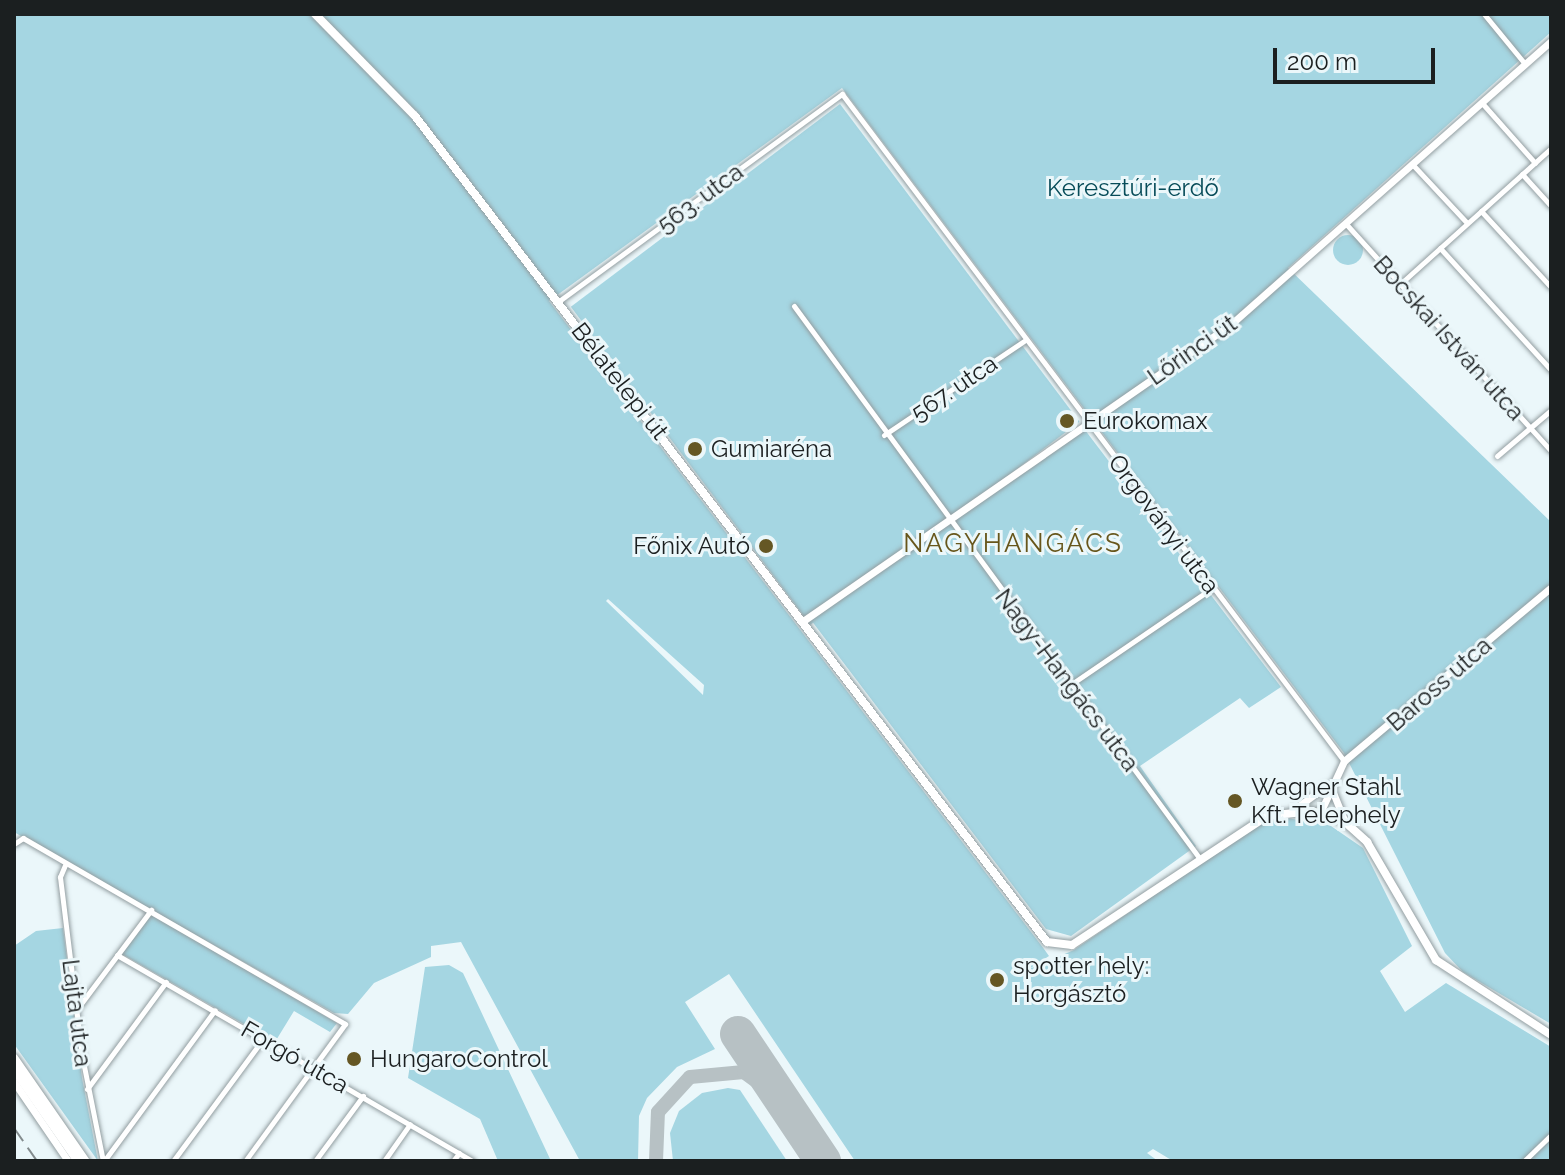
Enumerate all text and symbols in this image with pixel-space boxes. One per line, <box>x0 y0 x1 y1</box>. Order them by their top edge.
scale bar <box>1277 32 1439 82</box>
text: 200 m <box>1287 47 1357 76</box>
street label: 563. utca <box>651 157 749 239</box>
park label: Keresztúri-erdő <box>1047 174 1219 202</box>
street label: Bocskai István utca <box>1368 250 1530 426</box>
street label: Lőrinci út <box>1142 309 1242 391</box>
street label: Bélatelepi út <box>565 317 675 445</box>
street label: 567. utca <box>905 349 1003 427</box>
place label: Eurokomax <box>1083 407 1207 435</box>
marker: Eurokomax <box>1058 412 1076 430</box>
place label: Gumiaréna <box>711 435 832 463</box>
marker: Gumiaréna <box>686 440 704 458</box>
street label: Orgoványi utca <box>1102 449 1226 599</box>
district label: NAGYHANGÁCS <box>903 528 1123 560</box>
place label: Főnix Autó <box>633 532 750 560</box>
marker: Főnix Autó <box>757 537 775 555</box>
street label: Nagy-Hangács utca <box>989 583 1145 777</box>
street label: Baross utca <box>1381 631 1497 737</box>
place label: Wagner Stahl Kft. Telephely <box>1251 773 1401 829</box>
marker: Wagner Stahl Kft. Telephely <box>1226 792 1244 810</box>
place label: spotter hely: Horgásztó <box>1013 952 1150 1008</box>
street label: Lajta utca <box>56 958 98 1068</box>
marker: spotter hely: Horgásztó <box>988 971 1006 989</box>
street label: Forgó utca <box>236 1015 354 1099</box>
place label: HungaroControl <box>370 1045 548 1073</box>
marker: HungaroControl <box>345 1050 363 1068</box>

